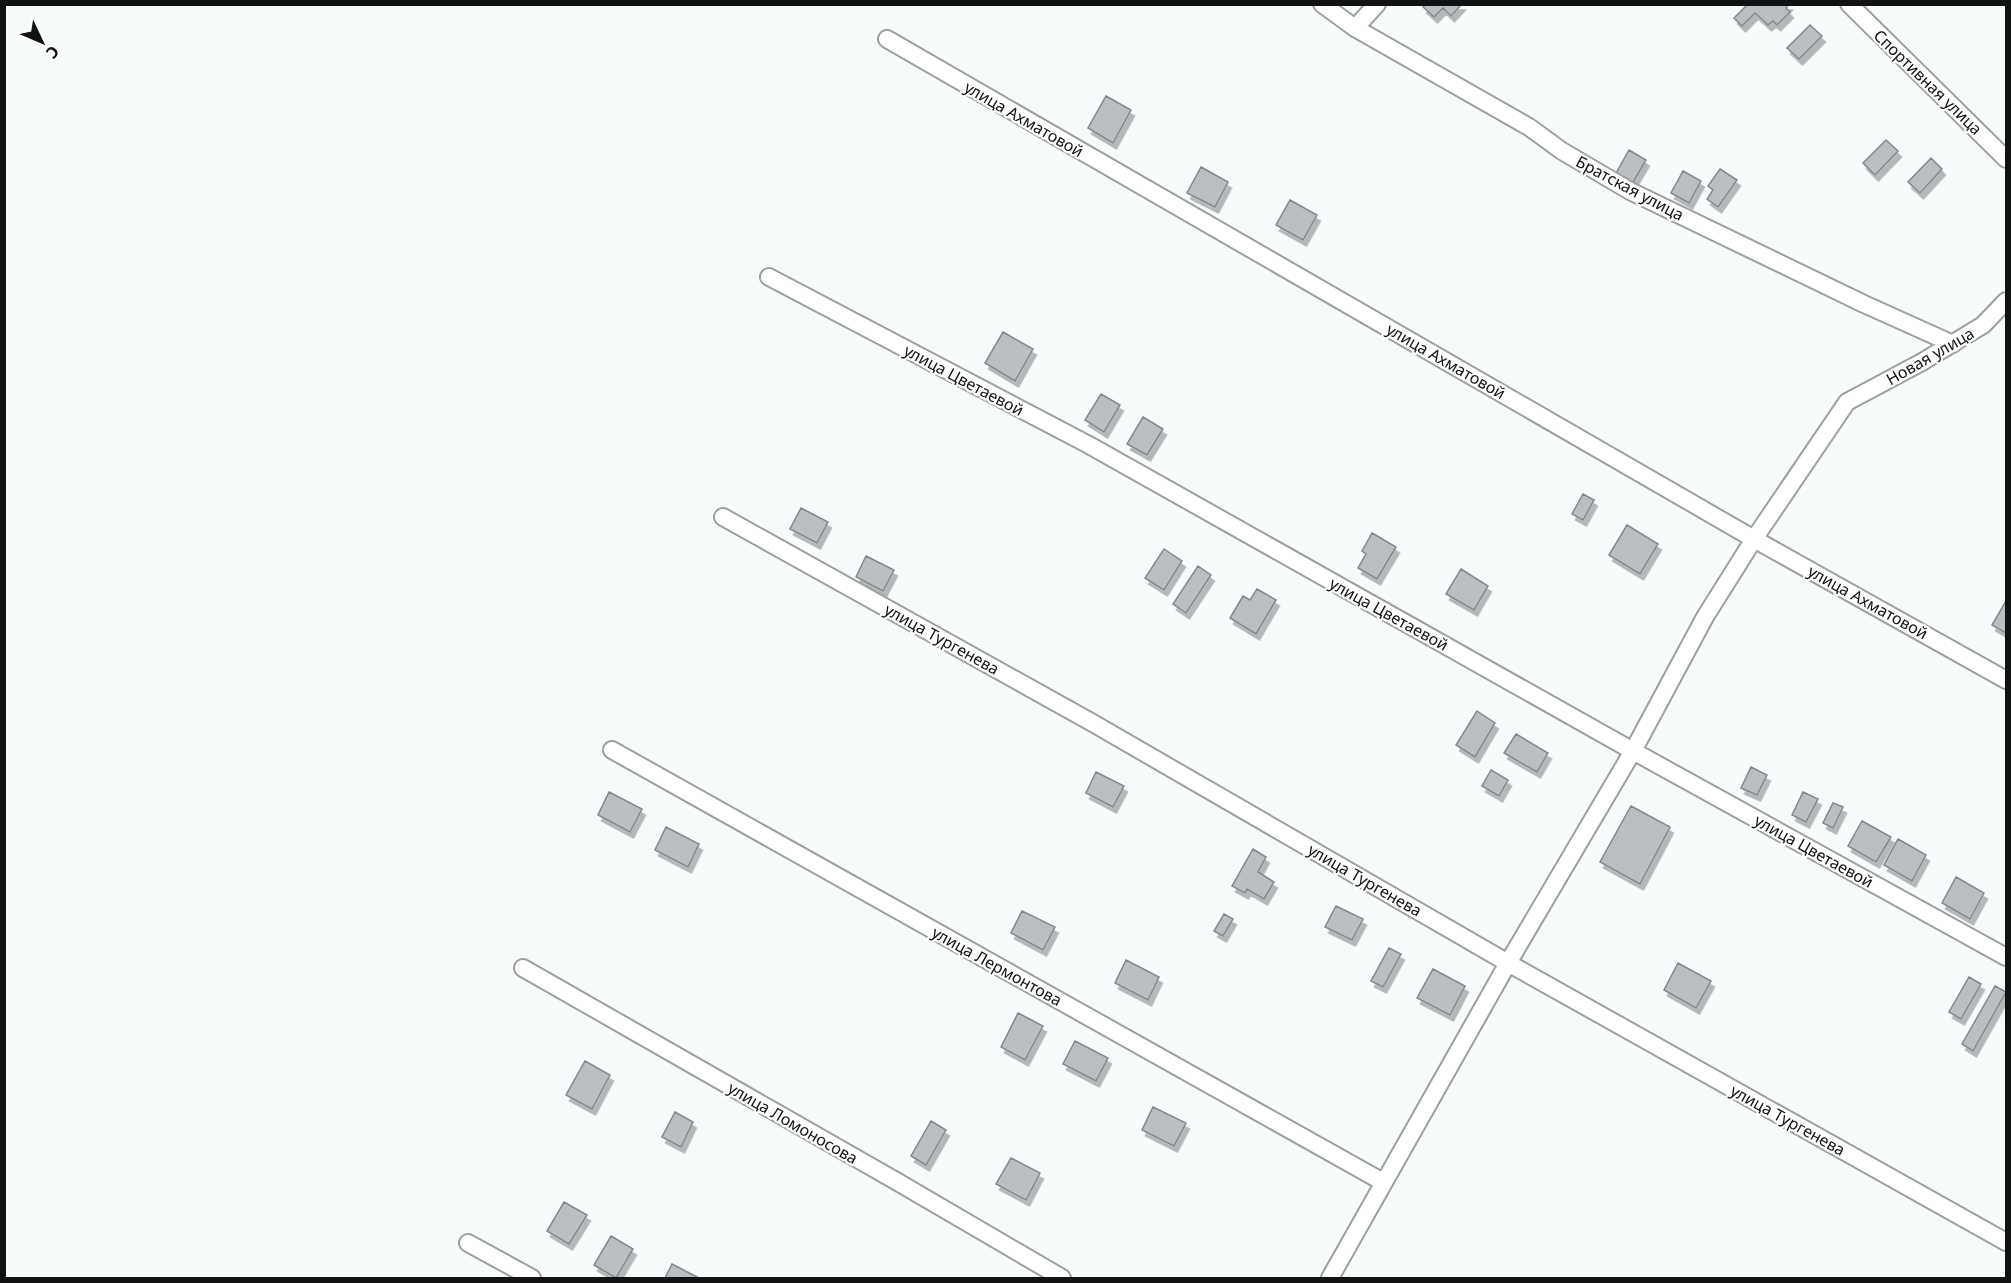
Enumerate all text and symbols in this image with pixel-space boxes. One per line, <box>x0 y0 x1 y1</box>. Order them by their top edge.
north arrow <box>12 12 72 72</box>
street label: Спортивная улица <box>1869 24 1987 140</box>
text: С <box>41 41 64 64</box>
street label: улица Ахматовой <box>960 76 1088 162</box>
street label: Братская улица <box>1572 150 1688 226</box>
street label: улица Ахматовой <box>1382 318 1510 404</box>
street label: Новая улица <box>1882 322 1978 390</box>
street label: улица Цветаевой <box>900 339 1028 421</box>
street label: улица Ахматовой <box>1804 560 1932 644</box>
street label: улица Цветаевой <box>1326 572 1452 656</box>
street label: улица Тургенева <box>881 598 1003 680</box>
street label: улица Цветаевой <box>1751 809 1877 893</box>
street label: улица Тургенева <box>1304 838 1426 922</box>
street label: улица Лермонтова <box>928 921 1066 1011</box>
street label: улица Ломоносова <box>724 1077 862 1169</box>
street label: улица Тургенева <box>1727 1079 1849 1161</box>

